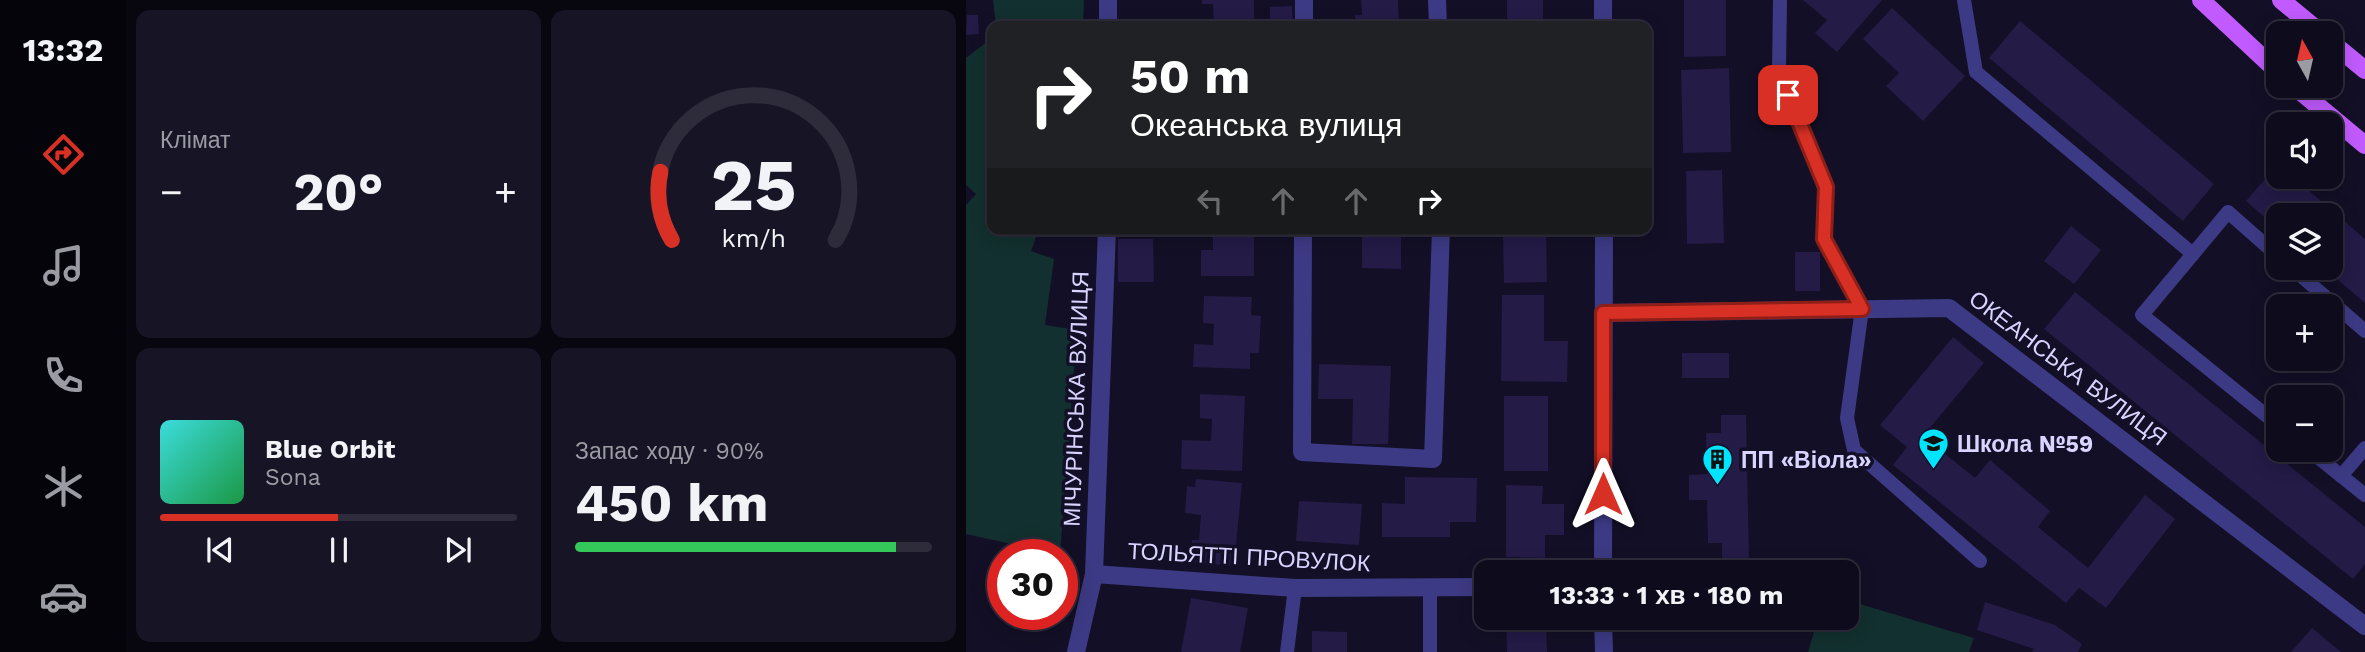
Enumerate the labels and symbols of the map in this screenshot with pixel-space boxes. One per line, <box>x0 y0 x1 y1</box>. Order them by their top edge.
north arrow <box>2266 21 2343 98</box>
pin <box>1758 65 1818 125</box>
street label: МІЧУРІНСЬКА ВУЛИЦЯ <box>1059 271 1094 527</box>
street label: ОКЕАНСЬКА ВУЛИЦЯ <box>1964 285 2172 452</box>
school or university icon: Школа №59 <box>1917 427 1951 471</box>
place label: Школа №59 <box>1957 431 2093 458</box>
building icon: ПП «Віола» <box>1701 443 1735 487</box>
place label: ПП «Віола» <box>1741 447 1871 474</box>
position arrow <box>1566 457 1640 531</box>
street label: ТОЛЬЯТТІ ПРОВУЛОК <box>1127 538 1372 577</box>
speed limit sign: 30 <box>987 539 1078 630</box>

